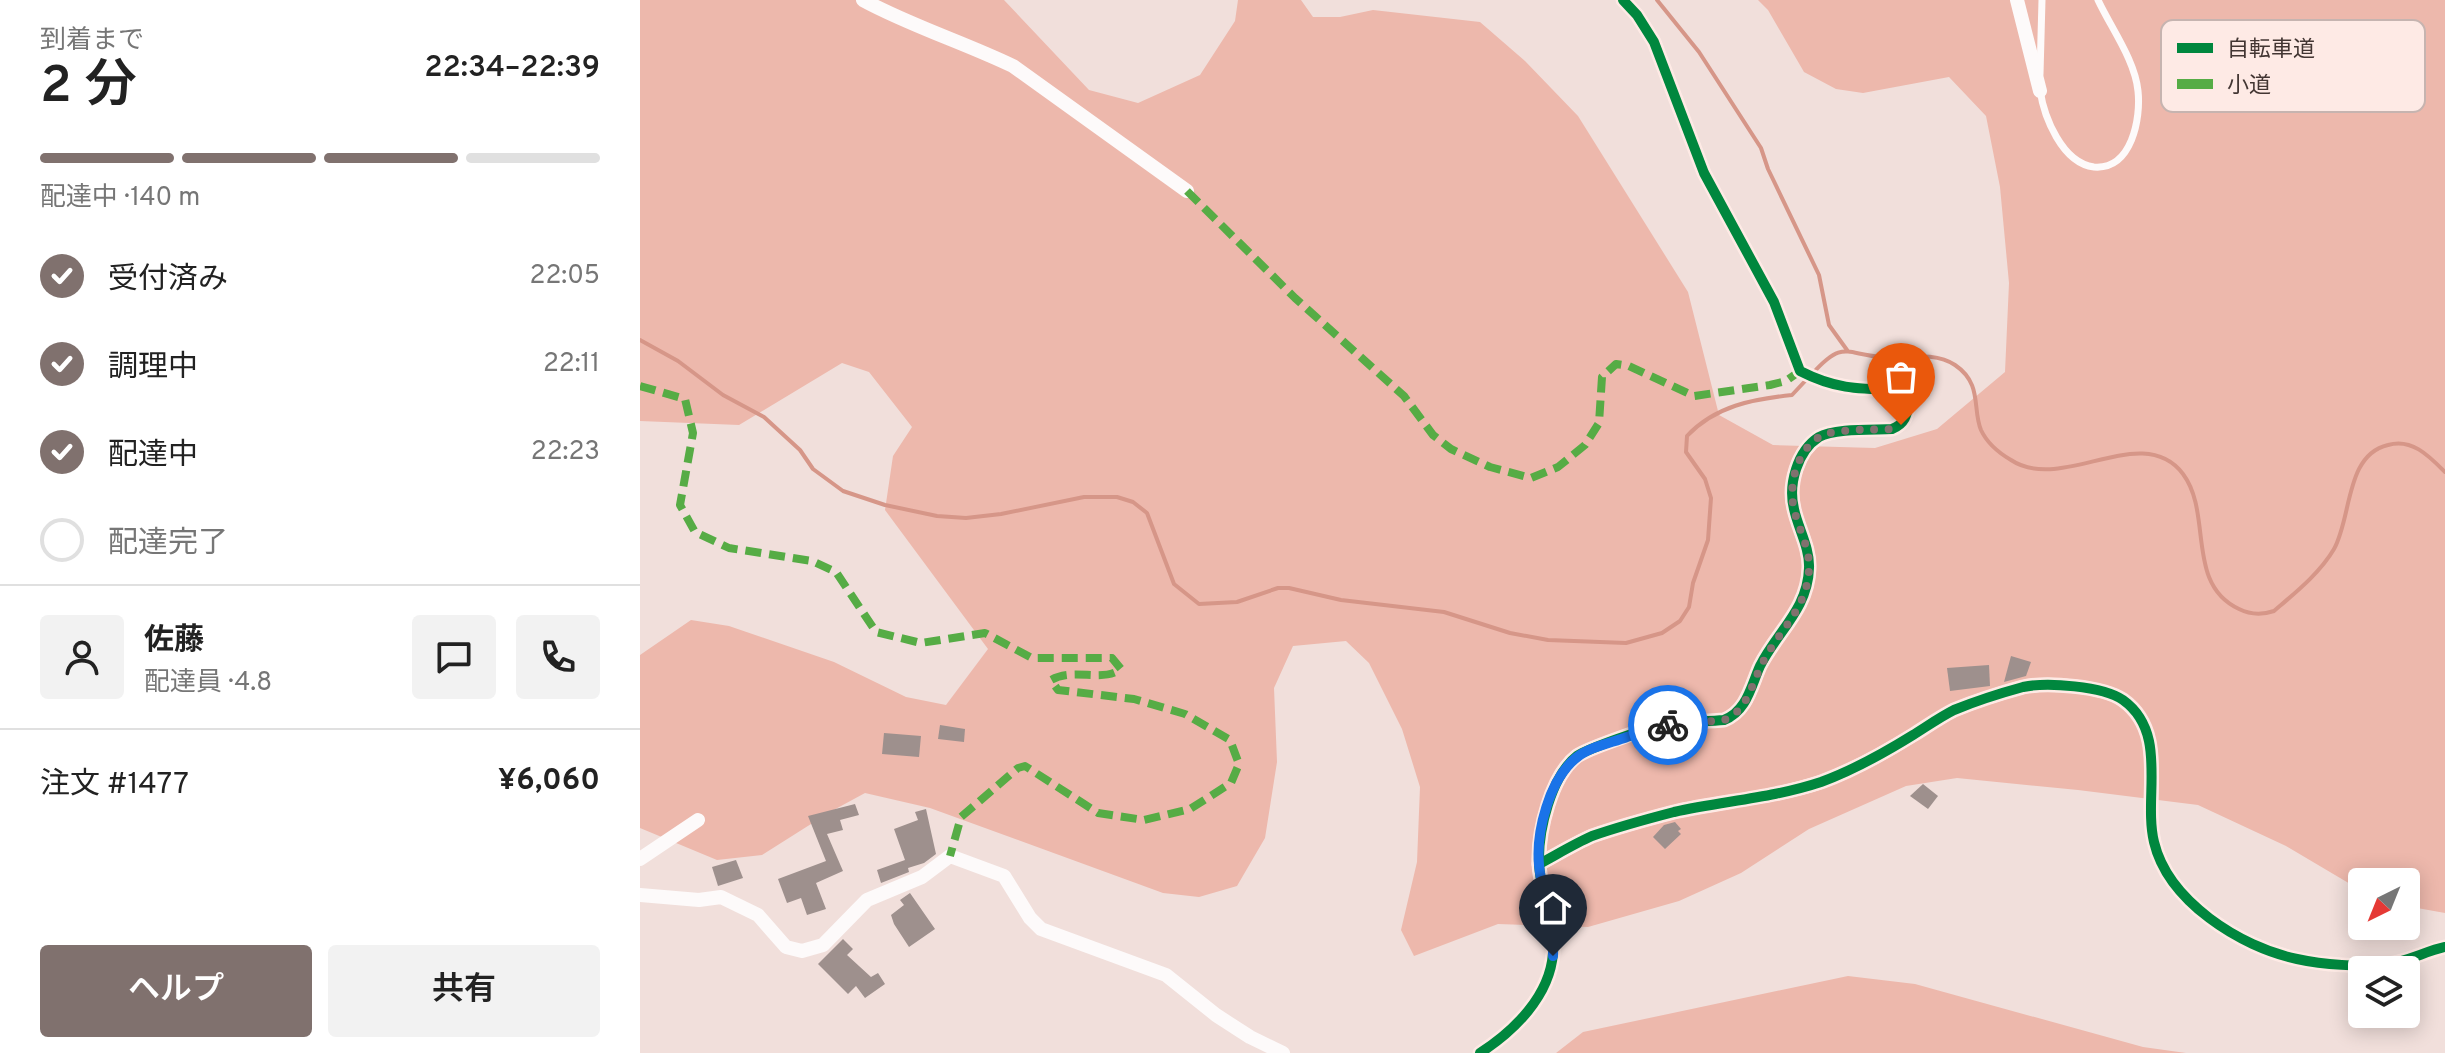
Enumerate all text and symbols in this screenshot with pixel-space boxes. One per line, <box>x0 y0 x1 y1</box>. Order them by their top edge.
legend <box>2161 20 2425 112</box>
text: 到着まで <box>40 25 144 58</box>
text: 自転車道 <box>2227 37 2315 64</box>
text: 22:34–22:39 <box>424 50 600 87</box>
text: 2 分 <box>40 55 137 121</box>
text: 小道 <box>2227 73 2271 100</box>
text: 配達中 · 140 m <box>40 182 200 215</box>
icon: check <box>40 254 84 298</box>
text: 22:05 <box>529 260 600 293</box>
text: 受付済み <box>108 262 228 299</box>
icon: check <box>40 342 84 386</box>
pin <box>1867 343 1935 425</box>
text: 22:11 <box>543 348 600 381</box>
text: 調理中 <box>108 350 198 387</box>
icon: bag <box>1879 355 1923 399</box>
icon: check <box>40 430 84 474</box>
text: 22:23 <box>531 436 600 469</box>
text: 配達中 <box>108 438 198 475</box>
text: 配達完了 <box>108 526 228 563</box>
button: person <box>40 615 124 699</box>
button: chat <box>412 615 496 699</box>
button: phone <box>516 615 600 699</box>
text: 佐藤 <box>144 623 204 660</box>
text: 配達員 · 4.8 <box>144 667 272 700</box>
courier <box>1628 685 1708 765</box>
icon: bike <box>1646 703 1690 747</box>
text: ¥6,060 <box>498 763 600 800</box>
text: 注文 #1477 <box>40 767 189 804</box>
north arrow <box>2348 868 2420 940</box>
map controls <box>2348 868 2420 1028</box>
pin <box>1519 874 1587 956</box>
icon: home <box>1531 886 1575 930</box>
button: ヘルプ <box>40 945 312 1037</box>
button: 共有 <box>328 945 600 1037</box>
button: layers <box>2348 956 2420 1028</box>

